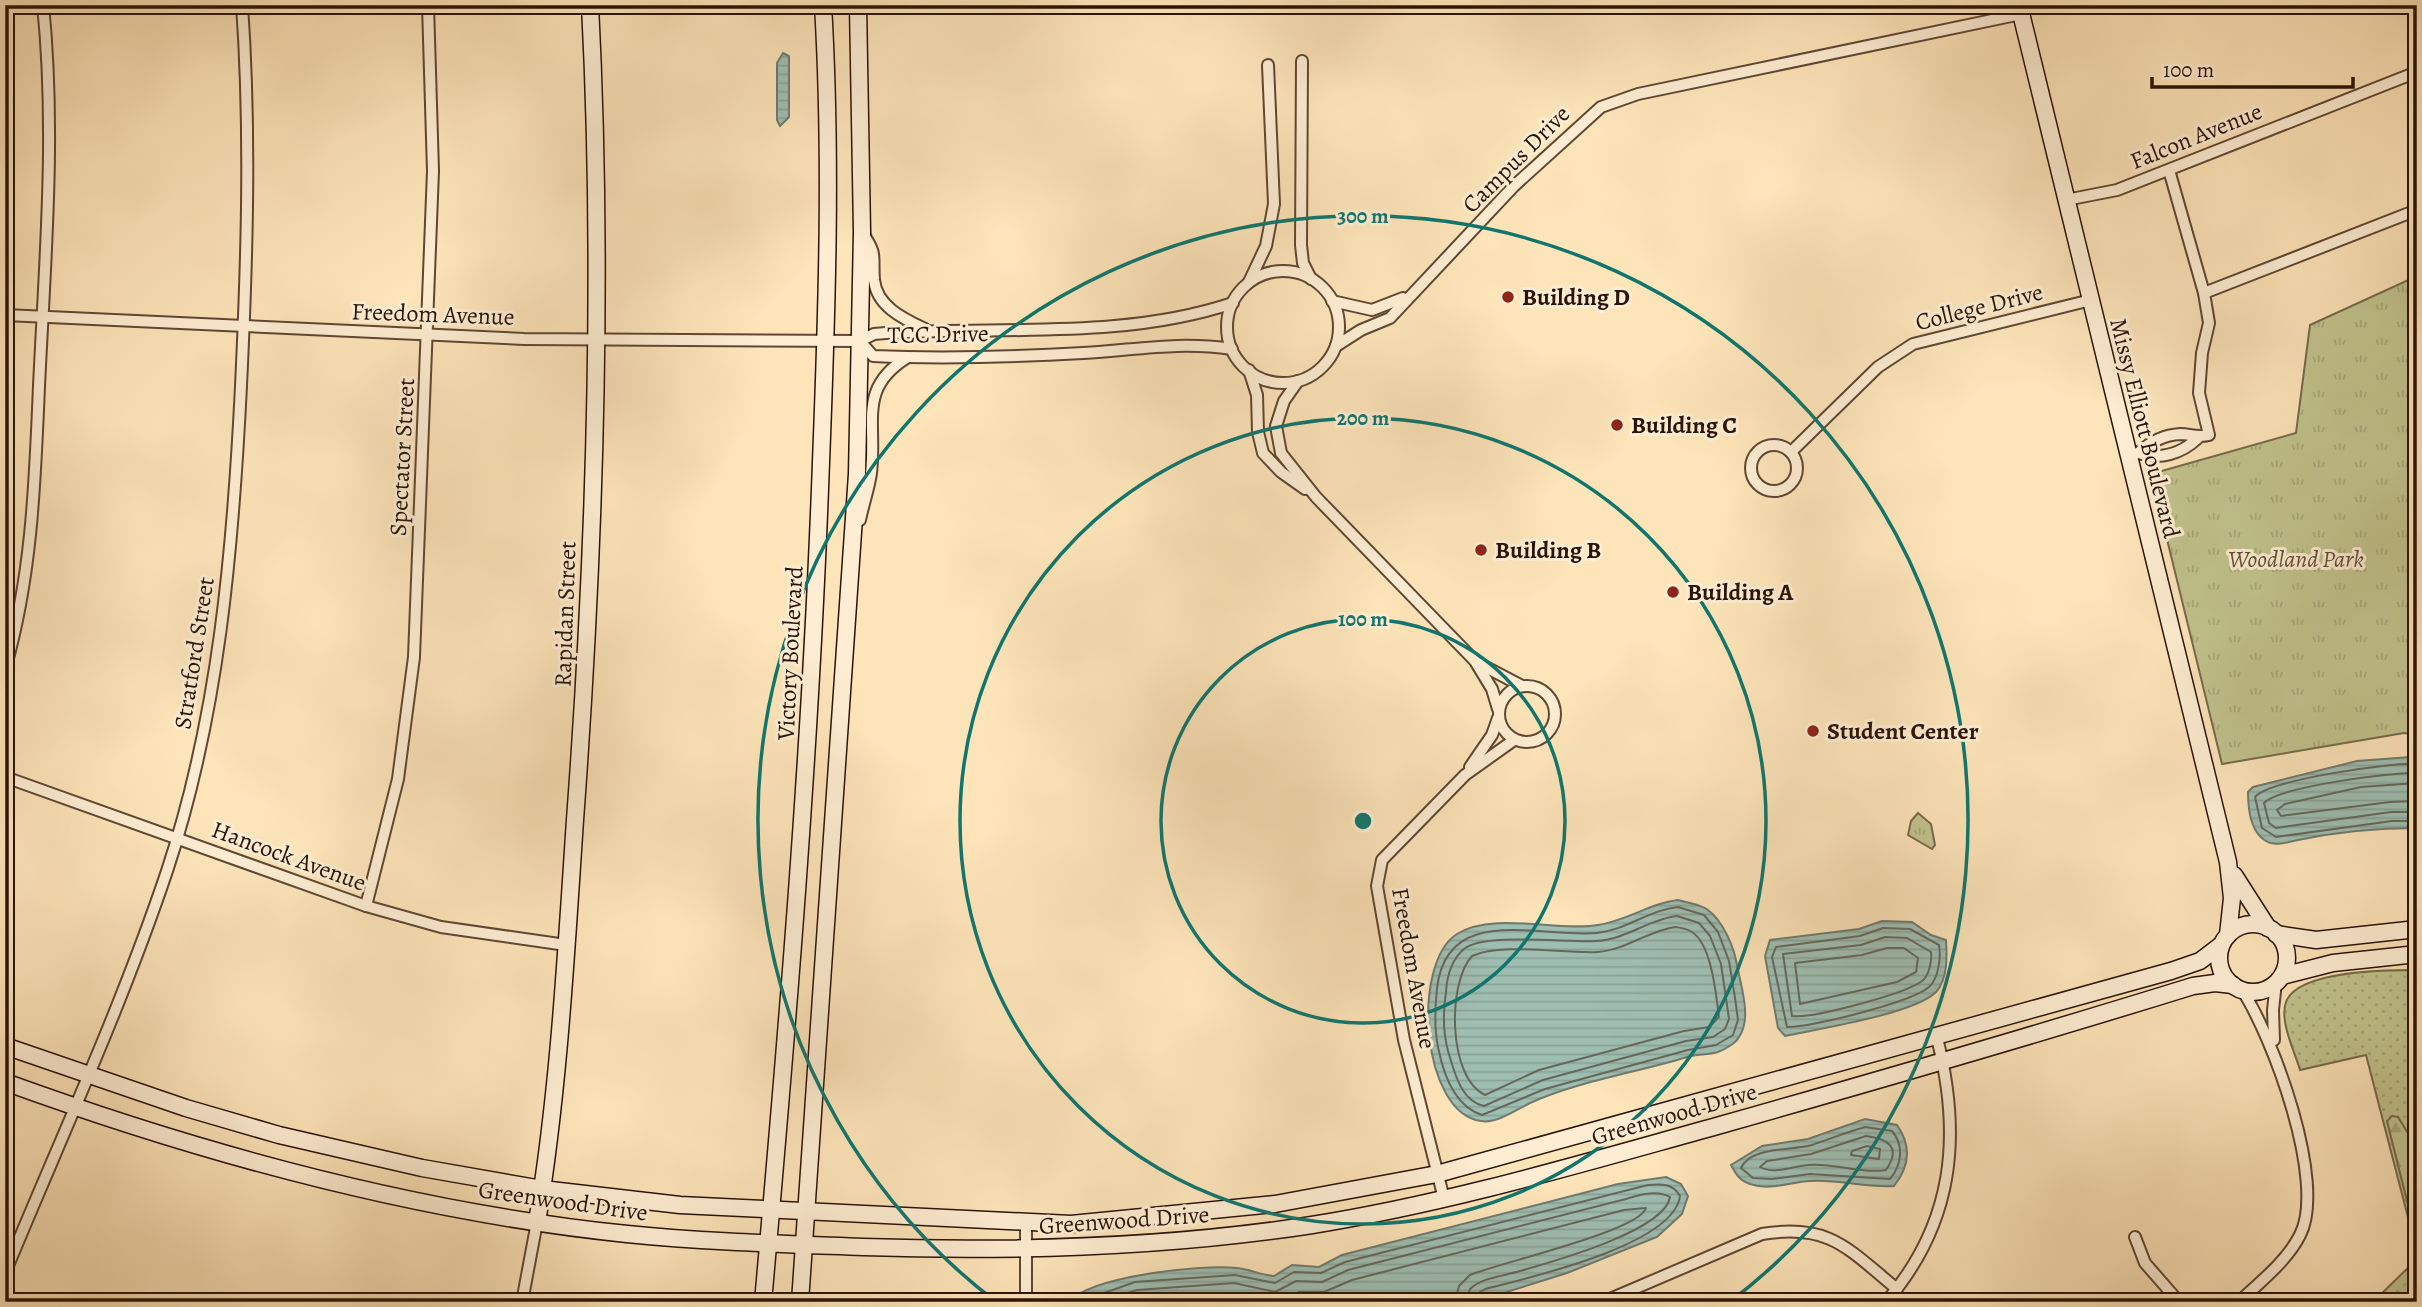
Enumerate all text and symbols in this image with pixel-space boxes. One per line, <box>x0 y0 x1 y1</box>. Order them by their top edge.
scale bar <box>2152 46 2354 90</box>
text: 100 m <box>2163 56 2214 84</box>
street label: Falcon Avenue <box>2125 95 2267 177</box>
street label: Campus Drive <box>1455 98 1577 220</box>
text: 300 m <box>1337 202 1389 230</box>
street label: College Drive <box>1912 276 2046 338</box>
place label: Building D <box>1522 281 1630 313</box>
marker: Building D <box>1500 289 1516 305</box>
street label: Freedom Avenue <box>351 295 515 333</box>
street label: Missy Elliott Boulevard <box>2102 315 2188 542</box>
street label: TCC Drive <box>887 317 989 351</box>
street label: Spectator Street <box>382 377 422 537</box>
text: 200 m <box>1337 404 1390 432</box>
place label: Building C <box>1631 409 1737 441</box>
marker: Building C <box>1609 417 1625 433</box>
place label: Building B <box>1495 534 1601 566</box>
street label: Rapidan Street <box>546 541 584 687</box>
marker: Building B <box>1473 542 1489 558</box>
park label: Woodland Park <box>2228 543 2364 575</box>
street label: Victory Boulevard <box>769 565 811 742</box>
street label: Stratford Street <box>166 574 222 731</box>
place label: Building A <box>1687 576 1794 608</box>
marker: Building A <box>1665 584 1681 600</box>
text: 100 m <box>1338 605 1388 633</box>
place label: Student Center <box>1827 715 1979 747</box>
marker: Student Center <box>1805 723 1821 739</box>
centre of rings <box>1351 809 1375 833</box>
street label: Hancock Avenue <box>207 813 371 899</box>
street label: Freedom Avenue <box>1384 885 1444 1051</box>
street label: Greenwood Drive <box>1588 1075 1760 1153</box>
street label: Greenwood Drive <box>476 1173 650 1229</box>
street label: Greenwood Drive <box>1038 1198 1210 1242</box>

